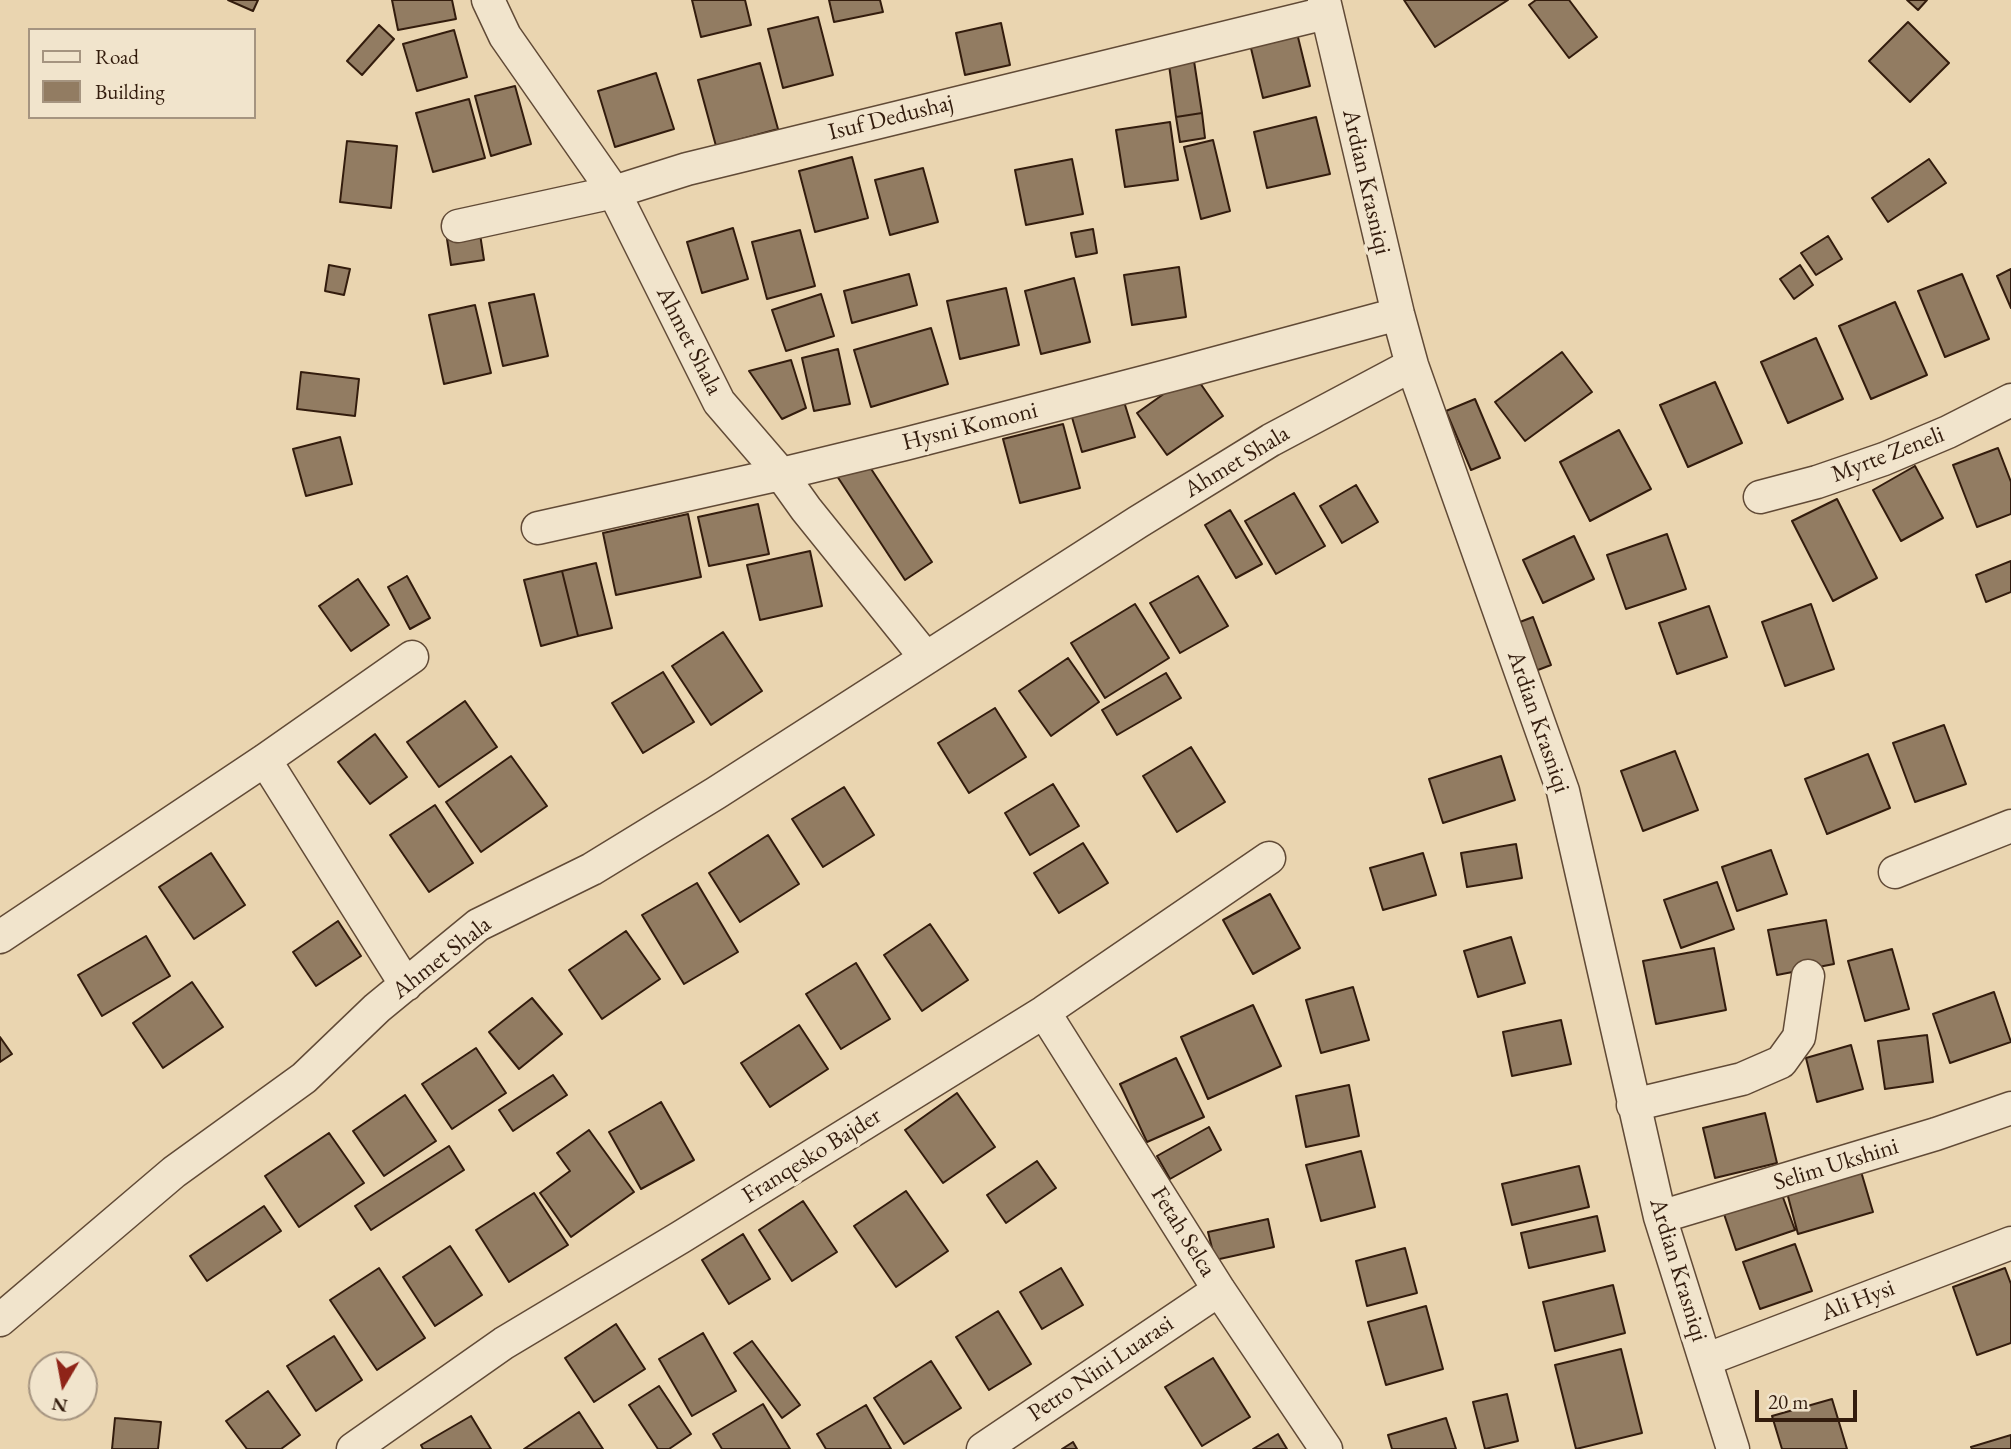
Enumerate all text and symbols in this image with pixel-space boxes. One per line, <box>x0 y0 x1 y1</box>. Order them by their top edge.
legend <box>28 28 256 119</box>
text: Road <box>95 43 139 70</box>
text: Building <box>95 78 165 105</box>
street label: Isuf Dedushaj <box>825 89 957 147</box>
street label: Ardian Krasniqi <box>1335 106 1397 258</box>
street label: Ahmet Shala <box>649 282 729 400</box>
street label: Hysni Komoni <box>899 396 1041 458</box>
street label: Ahmet Shala <box>1179 419 1295 505</box>
street label: Myrte Zeneli <box>1828 420 1948 490</box>
street label: Ardian Krasniqi <box>1500 647 1576 797</box>
street label: Ahmet Shala <box>387 910 497 1006</box>
street label: Franqesko Bajder <box>737 1102 887 1210</box>
street label: Selim Ukshini <box>1770 1132 1902 1198</box>
street label: Fetah Selca <box>1144 1182 1222 1282</box>
street label: Ardian Krasniqi <box>1643 1195 1713 1345</box>
street label: Ali Hysi <box>1817 1274 1899 1328</box>
street label: Petro Nini Luarasi <box>1023 1310 1179 1428</box>
north arrow <box>28 1351 98 1421</box>
scale bar <box>1759 1376 1860 1420</box>
text: 20 m <box>1768 1388 1809 1415</box>
text: N <box>50 1392 69 1419</box>

